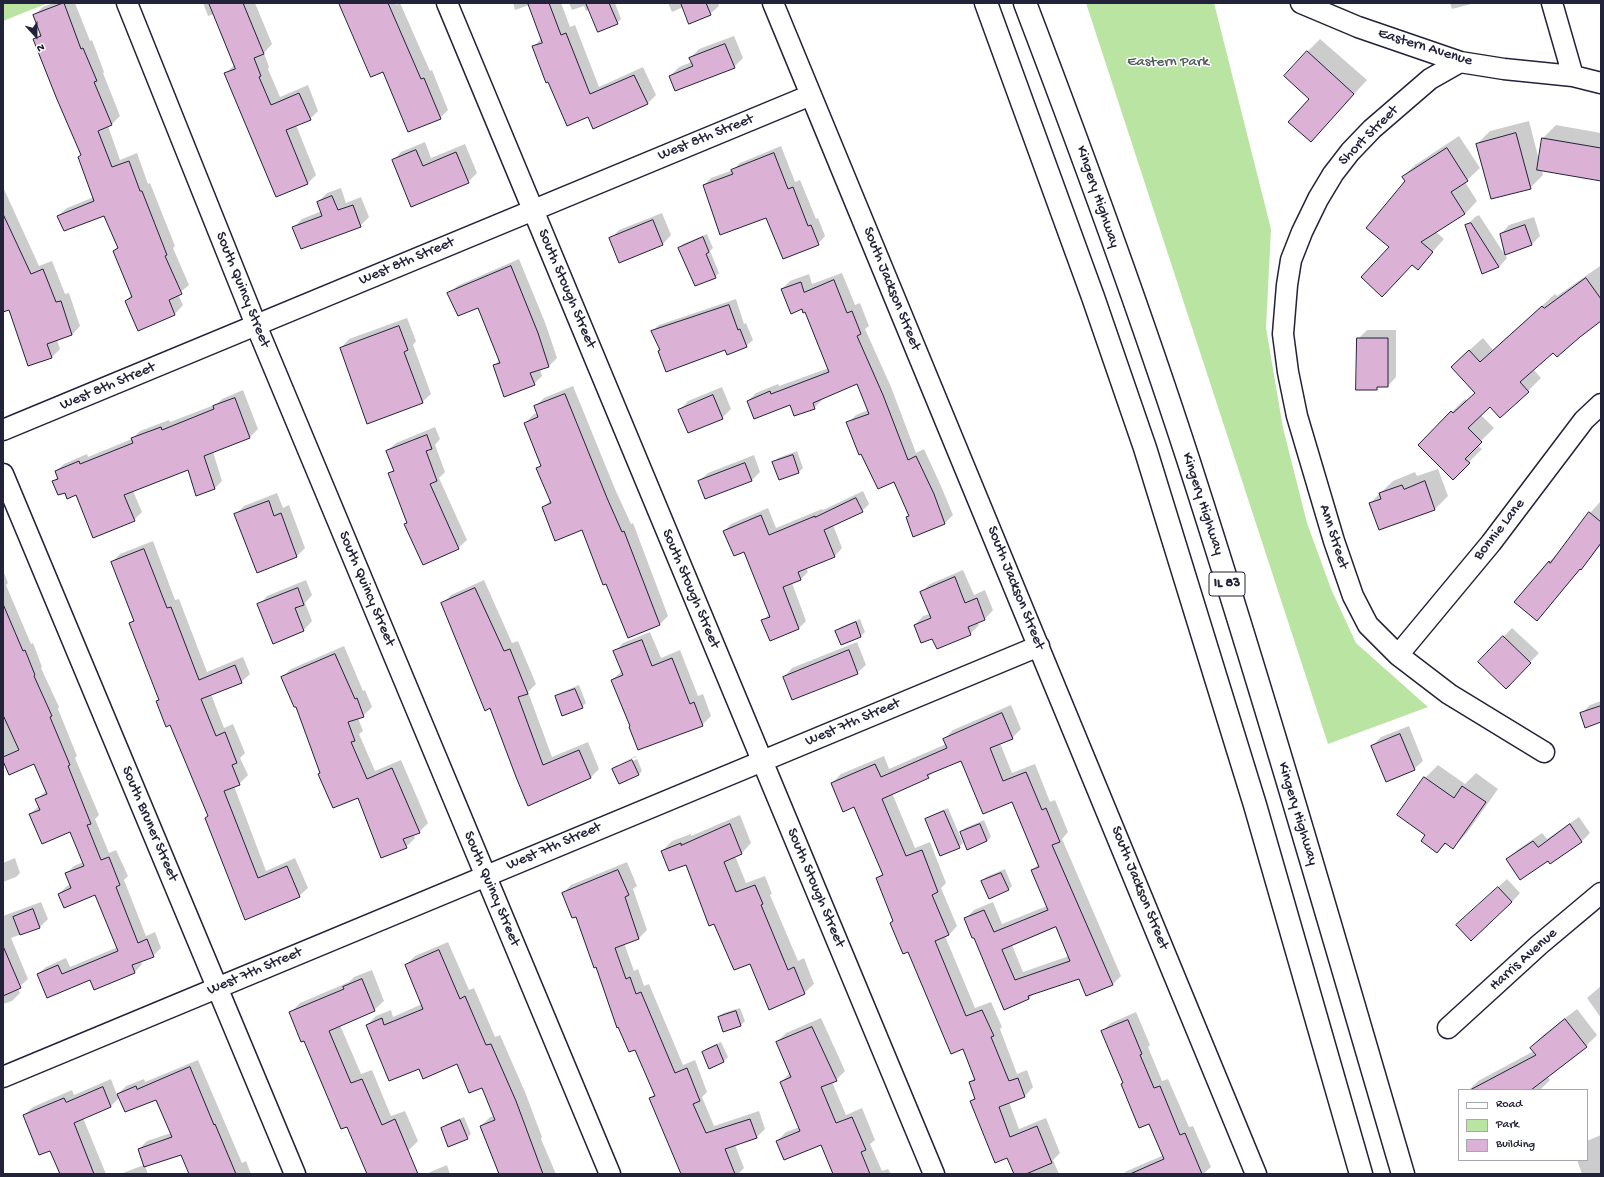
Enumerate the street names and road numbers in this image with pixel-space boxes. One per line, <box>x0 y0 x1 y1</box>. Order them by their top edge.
street label: Eastern Avenue <box>1375 25 1475 71</box>
street label: Short Street <box>1335 102 1403 170</box>
street label: West 8th Street <box>656 111 756 165</box>
street label: Kingery Highway <box>1071 144 1123 250</box>
street label: South Jackson Street <box>858 225 924 353</box>
street label: South Stough Street <box>533 227 599 351</box>
street label: South Quincy Street <box>211 230 273 350</box>
street label: West 8th Street <box>357 234 457 290</box>
street label: West 8th Street <box>58 359 158 415</box>
street label: Kingery Highway <box>1177 450 1227 558</box>
street label: Bonnie Lane <box>1470 496 1530 564</box>
street label: Ann Street <box>1314 503 1352 571</box>
street label: South Jackson Street <box>982 524 1048 652</box>
street label: South Stough Street <box>657 527 723 651</box>
street label: South Quincy Street <box>334 529 398 649</box>
road number: IL 83 <box>1209 572 1245 596</box>
street label: West 7th Street <box>803 695 903 751</box>
street label: Kingery Highway <box>1273 760 1321 868</box>
street label: South Bruner Street <box>117 764 181 884</box>
street label: West 7th Street <box>504 819 604 875</box>
street label: South Jackson Street <box>1106 824 1172 952</box>
street label: South Stough Street <box>782 826 848 950</box>
street label: South Quincy Street <box>459 829 523 949</box>
street label: Harris Avenue <box>1486 925 1562 995</box>
street label: West 7th Street <box>205 944 305 1000</box>

